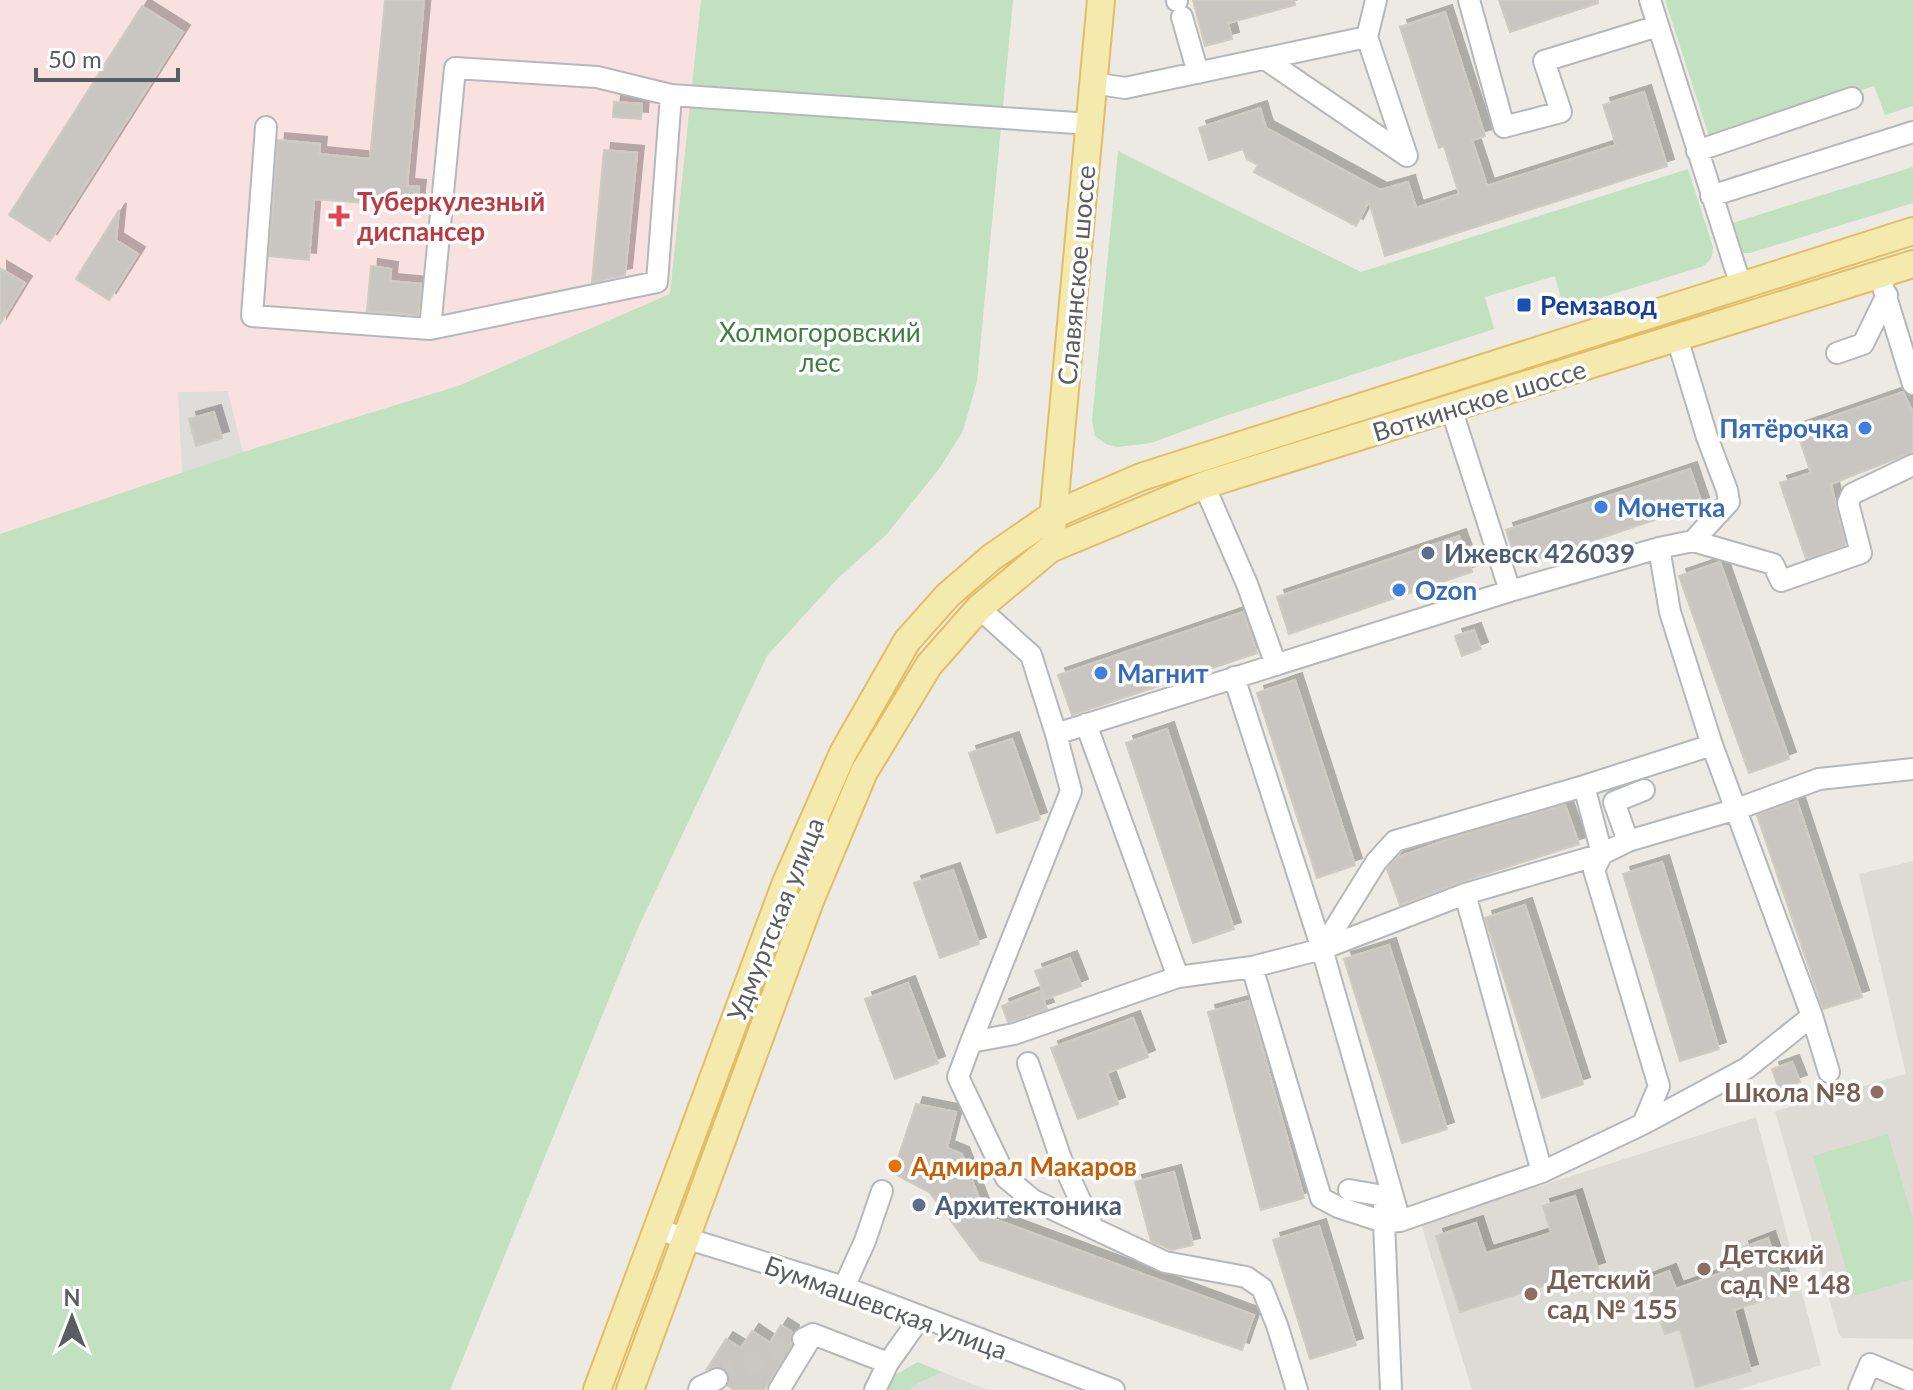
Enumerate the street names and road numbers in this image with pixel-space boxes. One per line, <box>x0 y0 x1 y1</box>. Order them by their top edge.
street label: Славянское шоссе <box>1050 164 1102 386</box>
street label: Воткинское шоссе <box>1368 352 1590 448</box>
street label: Удмуртская улица <box>720 813 830 1025</box>
street label: Буммашевская улица <box>760 1248 1012 1366</box>

